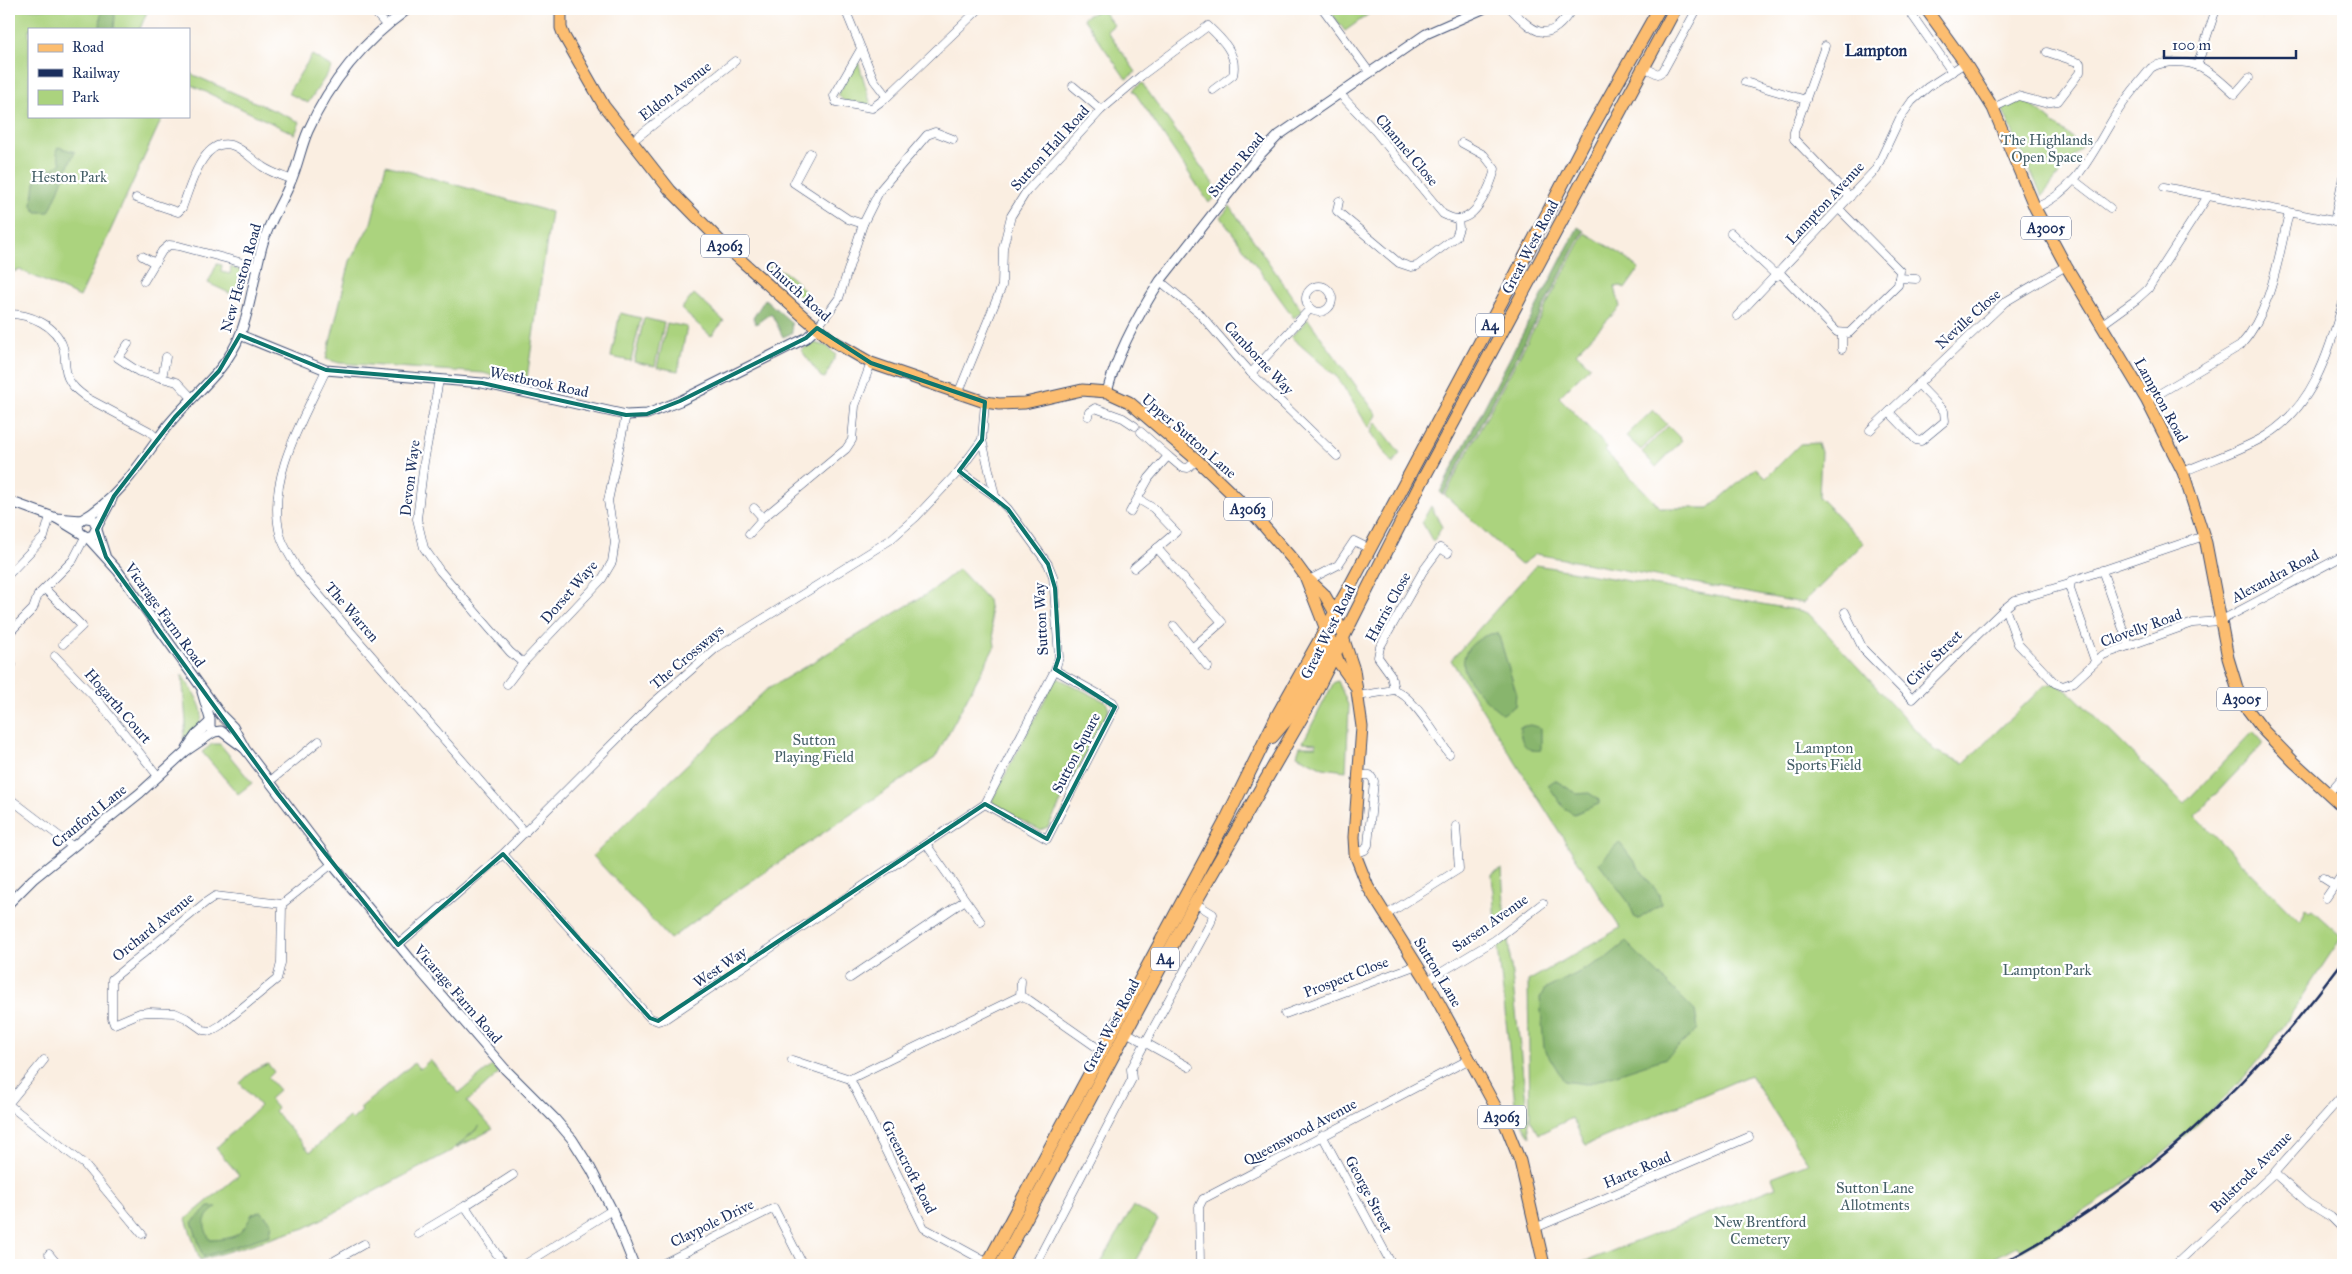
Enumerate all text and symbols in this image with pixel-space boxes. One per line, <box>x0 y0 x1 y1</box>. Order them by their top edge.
legend <box>28 28 190 118</box>
scale bar <box>2164 28 2297 60</box>
text: 100 m <box>2172 36 2212 54</box>
text: Road <box>72 38 104 56</box>
district label: Lampton <box>1845 41 1908 61</box>
street label: Eldon Avenue <box>635 57 715 125</box>
text: Railway <box>72 64 121 82</box>
text: Park <box>72 88 99 106</box>
street label: Sutton Hall Road <box>1007 101 1093 194</box>
street label: Channel Close <box>1372 110 1442 190</box>
street label: Sutton Road <box>1204 129 1268 201</box>
park label: The Highlands Open Space <box>2001 131 2093 166</box>
street label: Lampton Avenue <box>1782 158 1868 248</box>
park label: Heston Park <box>31 168 107 186</box>
street label: Great West Road <box>1498 197 1562 297</box>
road number: A3005 <box>2021 217 2071 240</box>
street label: New Heston Road <box>217 221 265 335</box>
road number: A3063 <box>701 235 749 258</box>
street label: Church Road <box>762 257 835 325</box>
street label: Neville Close <box>1932 285 2004 353</box>
road number: A4 <box>1476 314 1504 336</box>
street label: Camborne Way <box>1220 318 1298 399</box>
street label: Lampton Road <box>2130 355 2192 446</box>
street label: Westbrook Road <box>488 363 591 401</box>
street label: Upper Sutton Lane <box>1138 390 1240 482</box>
street label: Devon Waye <box>396 439 424 517</box>
road number: A3063 <box>1224 498 1272 520</box>
street label: Alexandra Road <box>2227 545 2322 607</box>
street label: Dorset Waye <box>537 557 601 627</box>
street label: Vicarage Farm Road <box>120 558 209 671</box>
street label: Harris Close <box>1361 569 1415 645</box>
street label: The Warren <box>321 578 383 646</box>
street label: Sutton Way <box>1030 581 1052 656</box>
street label: Great West Road <box>1296 581 1360 682</box>
street label: Clovelly Road <box>2098 605 2185 651</box>
street label: The Crossways <box>646 621 728 693</box>
street label: Civic Street <box>1902 626 1966 690</box>
street label: Hogarth Court <box>81 665 156 748</box>
road number: A3005 <box>2217 688 2267 711</box>
street label: Sutton Square <box>1048 710 1105 797</box>
park label: Sutton Playing Field <box>774 731 854 766</box>
park label: Lampton Sports Field <box>1786 739 1862 774</box>
street label: Cranford Lane <box>48 780 130 852</box>
street label: Orchard Avenue <box>109 889 197 965</box>
street label: Sarsen Avenue <box>1449 890 1531 956</box>
street label: Sutton Lane <box>1410 934 1466 1010</box>
street label: Vicarage Farm Road <box>410 940 506 1047</box>
street label: West Way <box>690 942 751 991</box>
road number: A4 <box>1151 948 1179 971</box>
street label: Prospect Close <box>1301 953 1391 1001</box>
park label: Lampton Park <box>2003 961 2092 979</box>
street label: Great West Road <box>1079 976 1143 1076</box>
street label: Queenswood Avenue <box>1240 1095 1360 1169</box>
road number: A3063 <box>1478 1106 1526 1128</box>
street label: Greencroft Road <box>878 1117 940 1217</box>
street label: Bulstrode Avenue <box>2206 1127 2296 1217</box>
street label: Harte Road <box>1600 1148 1674 1192</box>
street label: George Street <box>1341 1153 1397 1236</box>
park label: Sutton Lane Allotments <box>1836 1179 1914 1214</box>
street label: Claypole Drive <box>667 1195 757 1251</box>
park label: New Brentford Cemetery <box>1714 1213 1807 1248</box>

